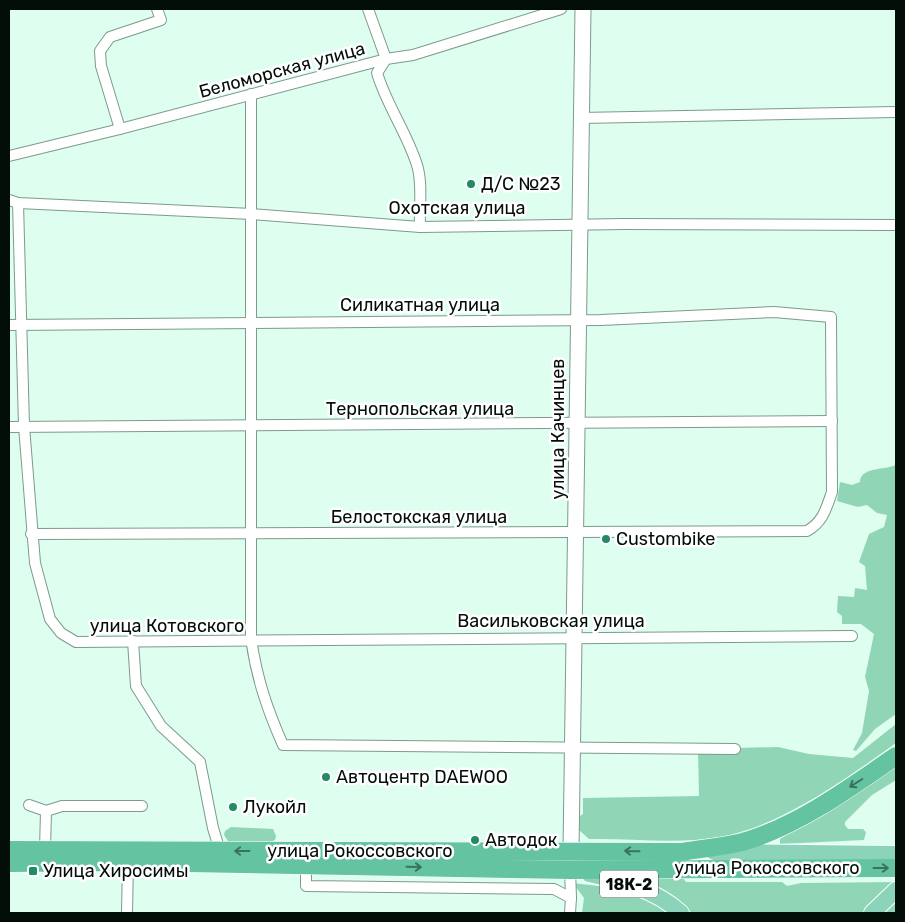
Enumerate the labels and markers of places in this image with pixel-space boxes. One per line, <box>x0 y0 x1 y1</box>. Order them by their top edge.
place label: Д/С №23 <box>481 173 561 195</box>
marker: Д/С №23 <box>465 178 477 190</box>
place label: Custombike <box>616 528 715 550</box>
marker: Custombike <box>600 533 612 545</box>
place label: Автоцентр DAEWOO <box>336 766 508 788</box>
marker: Автоцентр DAEWOO <box>320 771 332 783</box>
place label: Лукойл <box>243 796 307 818</box>
marker: Лукойл <box>227 801 239 813</box>
place label: Автодок <box>485 829 558 851</box>
marker: Автодок <box>469 834 481 846</box>
place label: Улица Хиросимы <box>43 860 188 882</box>
marker: Улица Хиросимы <box>27 865 39 877</box>

